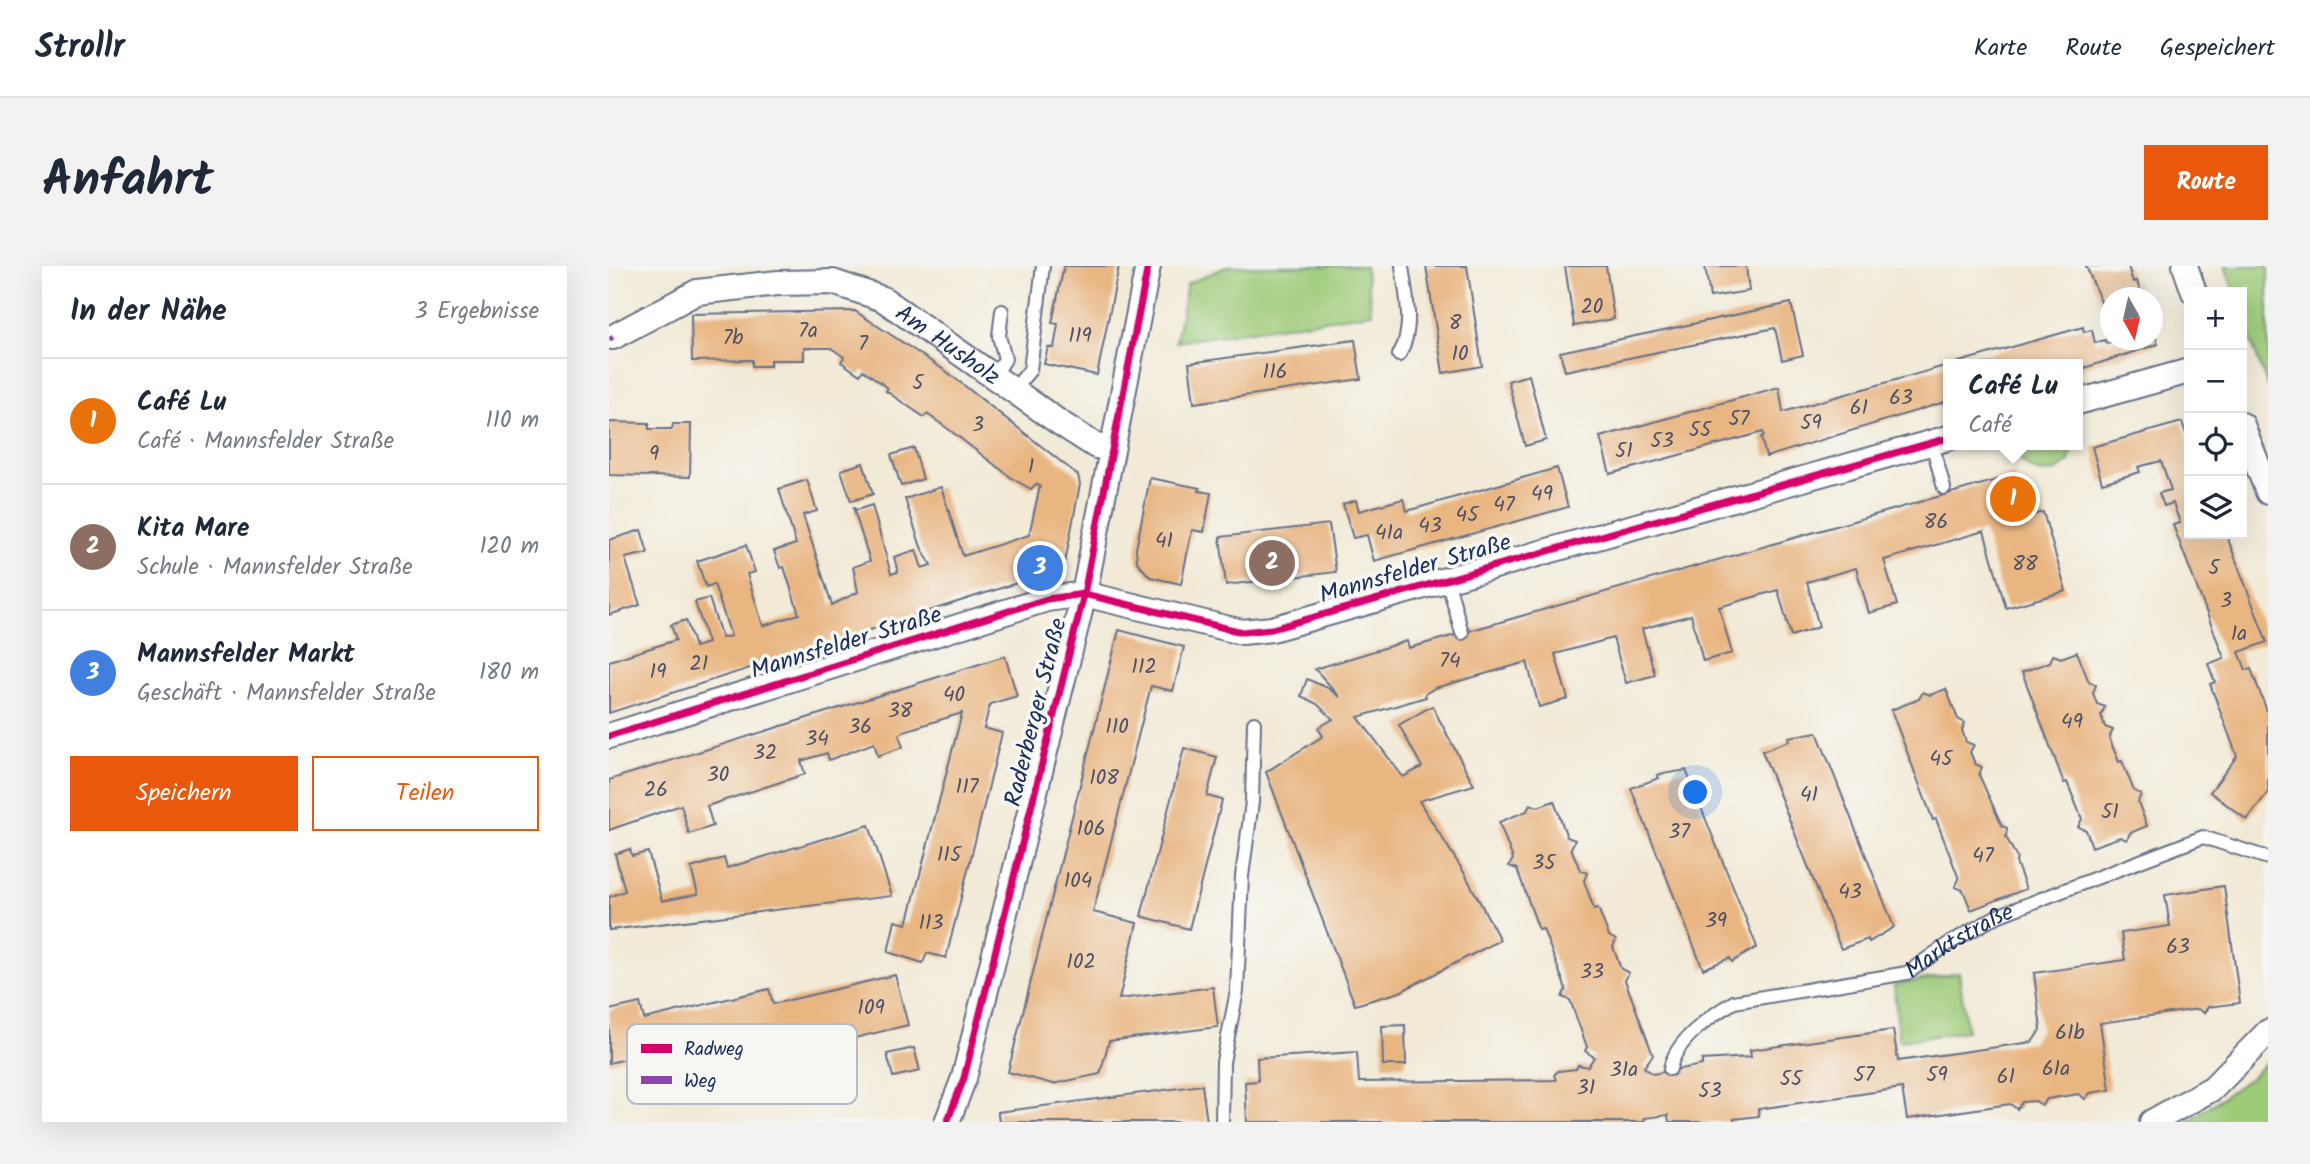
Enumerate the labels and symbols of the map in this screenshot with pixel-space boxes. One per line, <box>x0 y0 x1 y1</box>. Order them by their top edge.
north arrow <box>2100 287 2163 350</box>
house number: 20 <box>1581 291 1603 324</box>
street label: Am Husholz <box>886 295 1008 397</box>
house number: 8 <box>1449 307 1462 340</box>
house number: 7a <box>798 315 818 348</box>
house number: 119 <box>1068 320 1092 353</box>
house number: 7b <box>723 322 743 355</box>
house number: 7 <box>858 328 869 361</box>
house number: 10 <box>1451 338 1469 371</box>
house number: 116 <box>1263 356 1287 389</box>
house number: 5 <box>912 367 925 400</box>
house number: 63 <box>1889 382 1913 415</box>
house number: 61 <box>1850 392 1868 425</box>
house number: 57 <box>1729 403 1751 436</box>
house number: 59 <box>1800 407 1822 440</box>
house number: 3 <box>972 409 984 442</box>
house number: 55 <box>1689 414 1713 447</box>
house number: 53 <box>1650 425 1674 458</box>
house number: 51 <box>1615 435 1633 468</box>
house number: 9 <box>649 438 659 471</box>
house number: 1 <box>1028 451 1034 484</box>
pin: 1 <box>1990 473 2036 525</box>
house number: 49 <box>1531 478 1553 511</box>
house number: 47 <box>1493 489 1516 522</box>
house number: 45 <box>1456 499 1480 532</box>
house number: 86 <box>1924 506 1948 539</box>
house number: 43 <box>1418 510 1442 543</box>
house number: 41a <box>1375 517 1403 550</box>
street label: Mannsfelder Straße <box>1315 523 1516 615</box>
house number: 41 <box>1155 525 1173 558</box>
pin: 2 <box>1249 537 1295 589</box>
pin: 3 <box>1017 542 1063 594</box>
house number: 88 <box>2012 548 2038 581</box>
house number: 5 <box>2208 552 2221 585</box>
house number: 3 <box>2220 585 2232 618</box>
street label: Mannsfelder Straße <box>746 596 947 691</box>
street label: Raderberger Straße <box>994 614 1079 811</box>
house number: 1a <box>2231 618 2247 651</box>
house number: 74 <box>1439 645 1461 678</box>
house number: 21 <box>690 648 708 681</box>
house number: 112 <box>1131 651 1157 684</box>
house number: 19 <box>650 656 666 689</box>
house number: 40 <box>943 679 965 712</box>
house number: 38 <box>888 695 913 728</box>
house number: 49 <box>2061 706 2083 739</box>
house number: 36 <box>848 711 872 744</box>
house number: 110 <box>1105 711 1129 744</box>
house number: 34 <box>805 723 829 756</box>
house number: 32 <box>753 737 777 770</box>
house number: 45 <box>1930 743 1954 776</box>
house number: 30 <box>707 759 729 792</box>
house number: 108 <box>1089 762 1119 795</box>
house number: 117 <box>956 771 980 804</box>
house number: 26 <box>644 774 668 807</box>
your location <box>1678 775 1712 809</box>
house number: 41 <box>1800 779 1818 812</box>
house number: 51 <box>2101 796 2119 829</box>
house number: 106 <box>1077 813 1105 846</box>
house number: 37 <box>1668 816 1691 849</box>
house number: 115 <box>937 839 963 872</box>
house number: 47 <box>1972 840 1995 873</box>
house number: 35 <box>1532 847 1557 880</box>
house number: 104 <box>1064 865 1092 898</box>
house number: 43 <box>1838 876 1862 909</box>
street label: Marktstraße <box>1897 893 2020 990</box>
house number: 39 <box>1705 905 1727 938</box>
house number: 113 <box>918 907 944 940</box>
house number: 63 <box>2166 931 2190 964</box>
house number: 102 <box>1066 946 1096 979</box>
house number: 33 <box>1580 956 1604 989</box>
house number: 109 <box>857 992 885 1025</box>
house number: 61b <box>2055 1017 2085 1050</box>
legend <box>627 1024 857 1104</box>
text: Radweg <box>684 1035 744 1065</box>
house number: 61a <box>2042 1053 2070 1086</box>
house number: 31a <box>1610 1054 1638 1087</box>
house number: 57 <box>1854 1059 1876 1092</box>
house number: 59 <box>1926 1059 1948 1092</box>
house number: 61 <box>1997 1061 2015 1094</box>
house number: 55 <box>1780 1063 1804 1096</box>
text: Weg <box>684 1067 716 1097</box>
house number: 31 <box>1577 1072 1595 1105</box>
house number: 53 <box>1698 1075 1722 1108</box>

